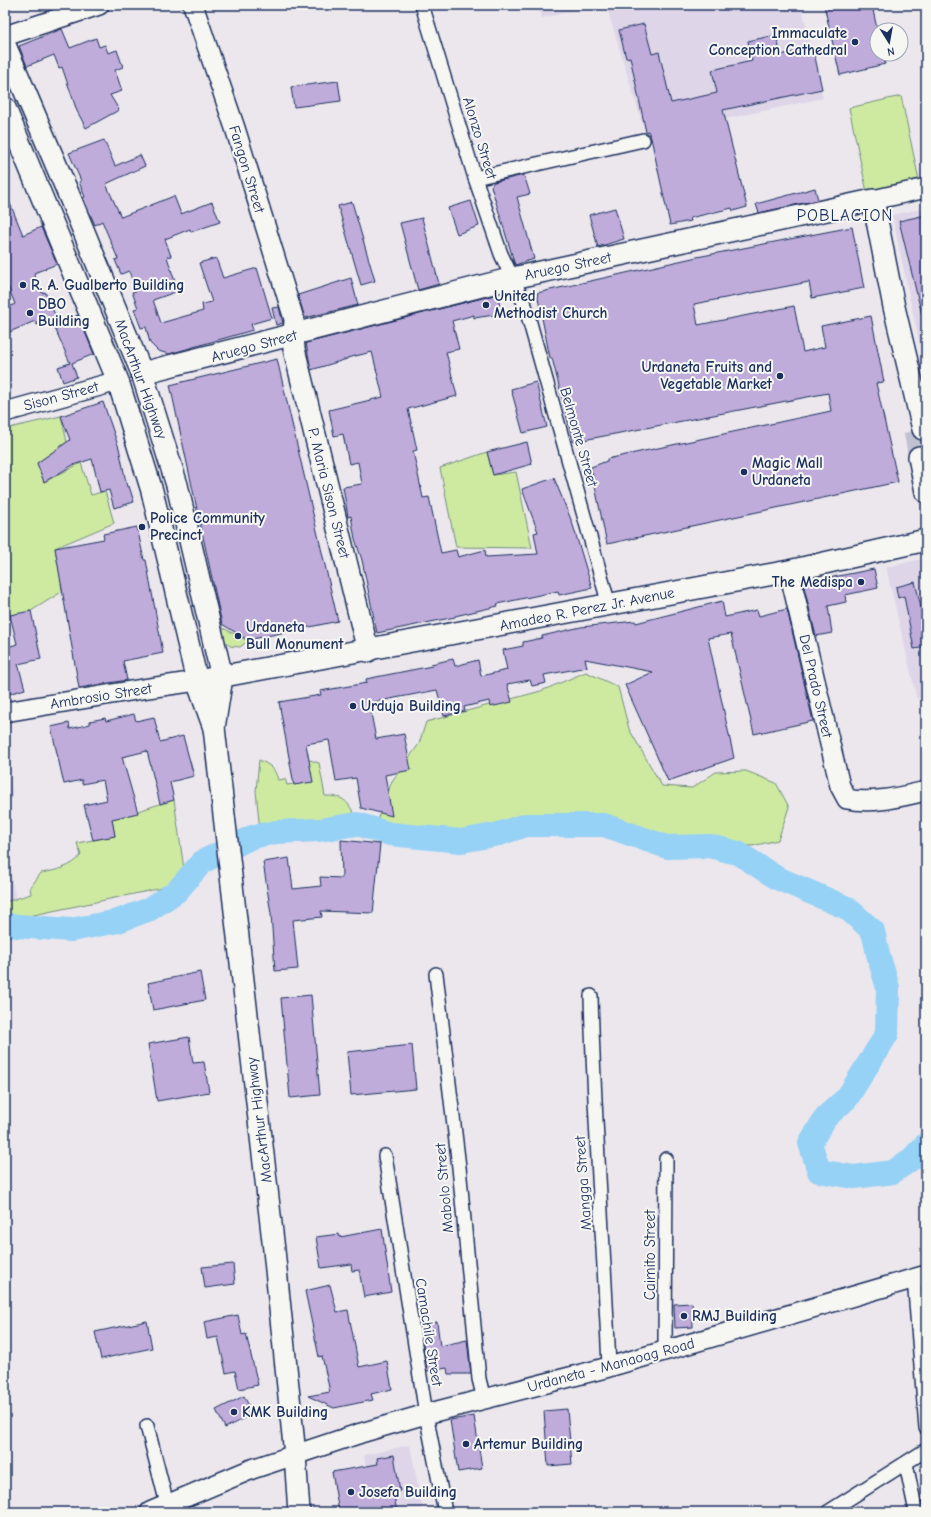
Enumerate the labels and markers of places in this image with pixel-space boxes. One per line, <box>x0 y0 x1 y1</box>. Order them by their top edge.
place label: Immaculate Conception Cathedral <box>709 24 847 59</box>
marker: Immaculate Conception Cathedral <box>850 37 860 47</box>
place label: R. A. Gualberto Building <box>31 276 185 294</box>
marker: R. A. Gualberto Building <box>18 280 28 290</box>
place label: United Methodist Church <box>494 287 608 322</box>
place label: DBO Building <box>38 295 90 330</box>
marker: United Methodist Church <box>481 300 491 310</box>
marker: DBO Building <box>25 308 35 318</box>
place label: Urdaneta Fruits and Vegetable Market <box>641 358 773 393</box>
marker: Urdaneta Fruits and Vegetable Market <box>775 371 785 381</box>
place label: Magic Mall Urdaneta <box>752 454 823 489</box>
marker: Magic Mall Urdaneta <box>739 467 749 477</box>
place label: Police Community Precinct <box>150 509 265 544</box>
marker: Police Community Precinct <box>137 522 147 532</box>
place label: The Medispa <box>772 573 853 591</box>
marker: The Medispa <box>856 577 866 587</box>
place label: Urdaneta Bull Monument <box>246 618 345 653</box>
marker: Urdaneta Bull Monument <box>233 631 243 641</box>
place label: Urduja Building <box>361 697 461 715</box>
marker: Urduja Building <box>348 701 358 711</box>
place label: RMJ Building <box>692 1307 777 1325</box>
marker: RMJ Building <box>679 1311 689 1321</box>
place label: KMK Building <box>242 1403 328 1421</box>
marker: KMK Building <box>229 1407 239 1417</box>
place label: Artemur Building <box>474 1435 583 1453</box>
marker: Artemur Building <box>461 1439 471 1449</box>
place label: Josefa Building <box>359 1483 457 1501</box>
marker: Josefa Building <box>346 1487 356 1497</box>

